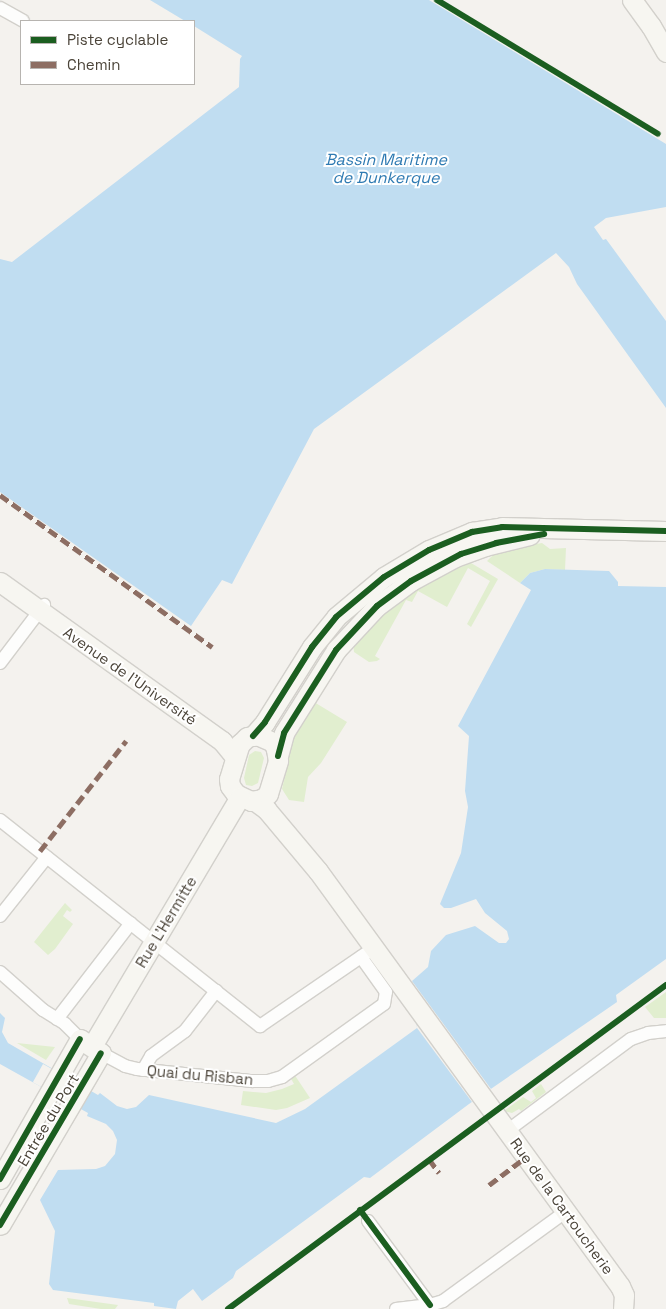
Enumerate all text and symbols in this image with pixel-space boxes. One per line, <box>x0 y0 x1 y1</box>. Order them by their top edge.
legend <box>20 20 195 85</box>
text: Piste cyclable <box>67 30 168 49</box>
text: Chemin <box>67 55 120 74</box>
water label: Bassin Maritime de Dunkerque <box>325 150 447 188</box>
street label: Avenue de l'Université <box>60 623 200 729</box>
street label: Rue L'Hermitte <box>132 873 200 971</box>
street label: Quai du Risban <box>146 1061 254 1089</box>
street label: Entrée du Port <box>13 1071 83 1169</box>
street label: Rue de la Cartoucherie <box>506 1134 618 1278</box>

